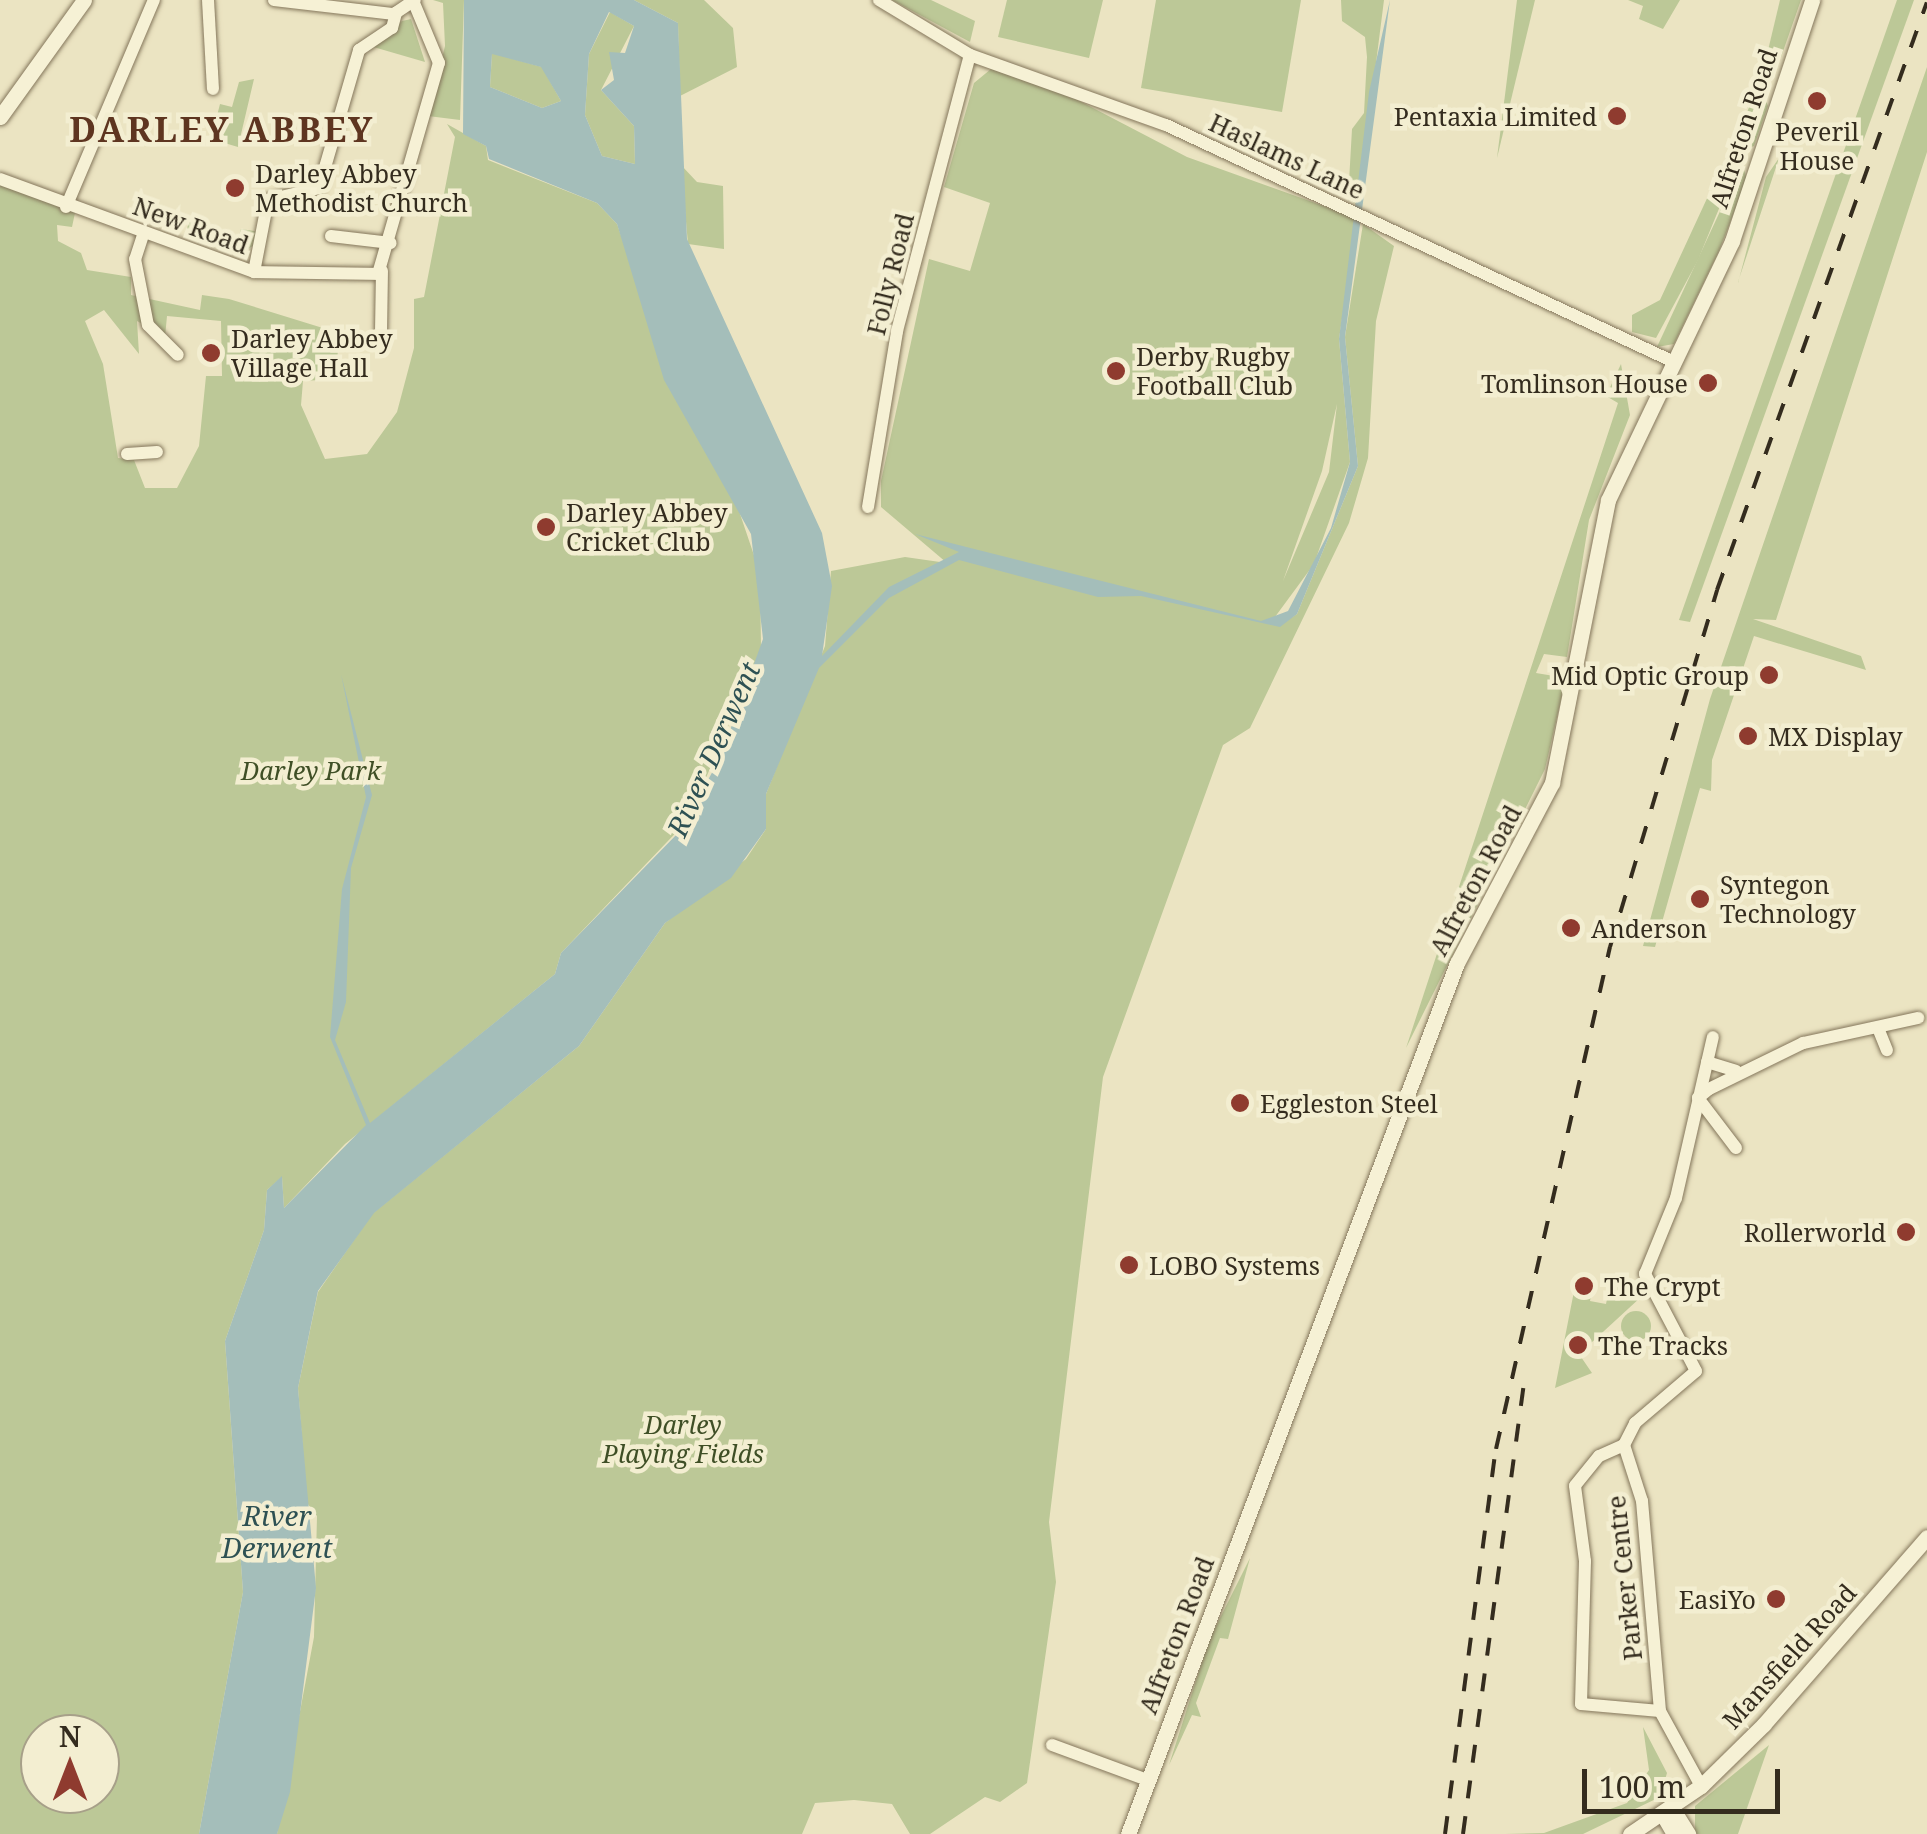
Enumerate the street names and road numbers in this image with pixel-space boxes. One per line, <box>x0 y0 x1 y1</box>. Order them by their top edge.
street label: Alfreton Road <box>1703 44 1783 212</box>
street label: Haslams Lane <box>1205 107 1369 205</box>
street label: New Road <box>129 190 253 260</box>
street label: Folly Road <box>860 210 920 338</box>
street label: Alfreton Road <box>1423 800 1527 960</box>
street label: Parker Centre <box>1600 1494 1648 1662</box>
street label: Alfreton Road <box>1132 1552 1220 1718</box>
street label: Mansfield Road <box>1716 1577 1862 1735</box>

